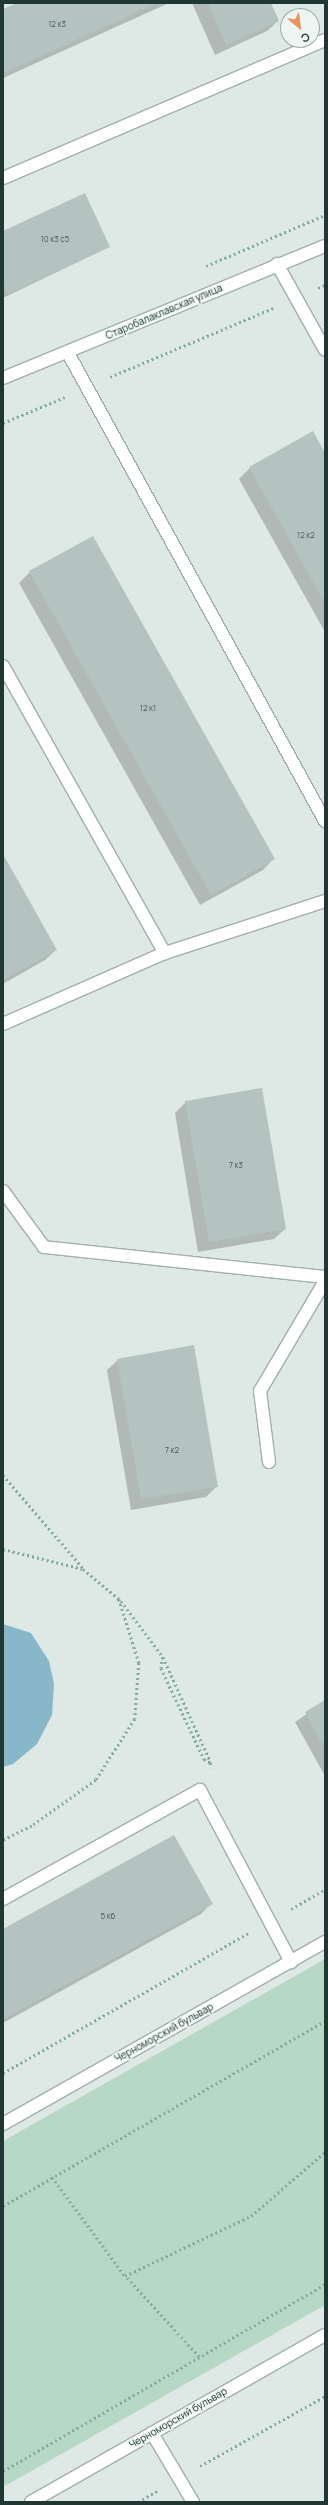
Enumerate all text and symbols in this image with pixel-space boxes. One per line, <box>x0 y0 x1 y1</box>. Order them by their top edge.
north arrow <box>280 8 320 48</box>
house number: 12 к3 <box>48 19 66 29</box>
text: С <box>298 30 313 47</box>
house number: 10 к3 с5 <box>41 234 69 244</box>
street label: Старобалаклавская улица <box>104 282 224 342</box>
house number: 12 к2 <box>297 530 315 540</box>
house number: 12 к1 <box>140 703 156 713</box>
house number: 7 к3 <box>229 1160 243 1170</box>
house number: 7 к2 <box>165 1445 179 1455</box>
house number: 5 к6 <box>100 1911 116 1921</box>
street label: Черноморский бульвар <box>112 2001 216 2065</box>
street label: Черноморский бульвар <box>127 2385 229 2451</box>

